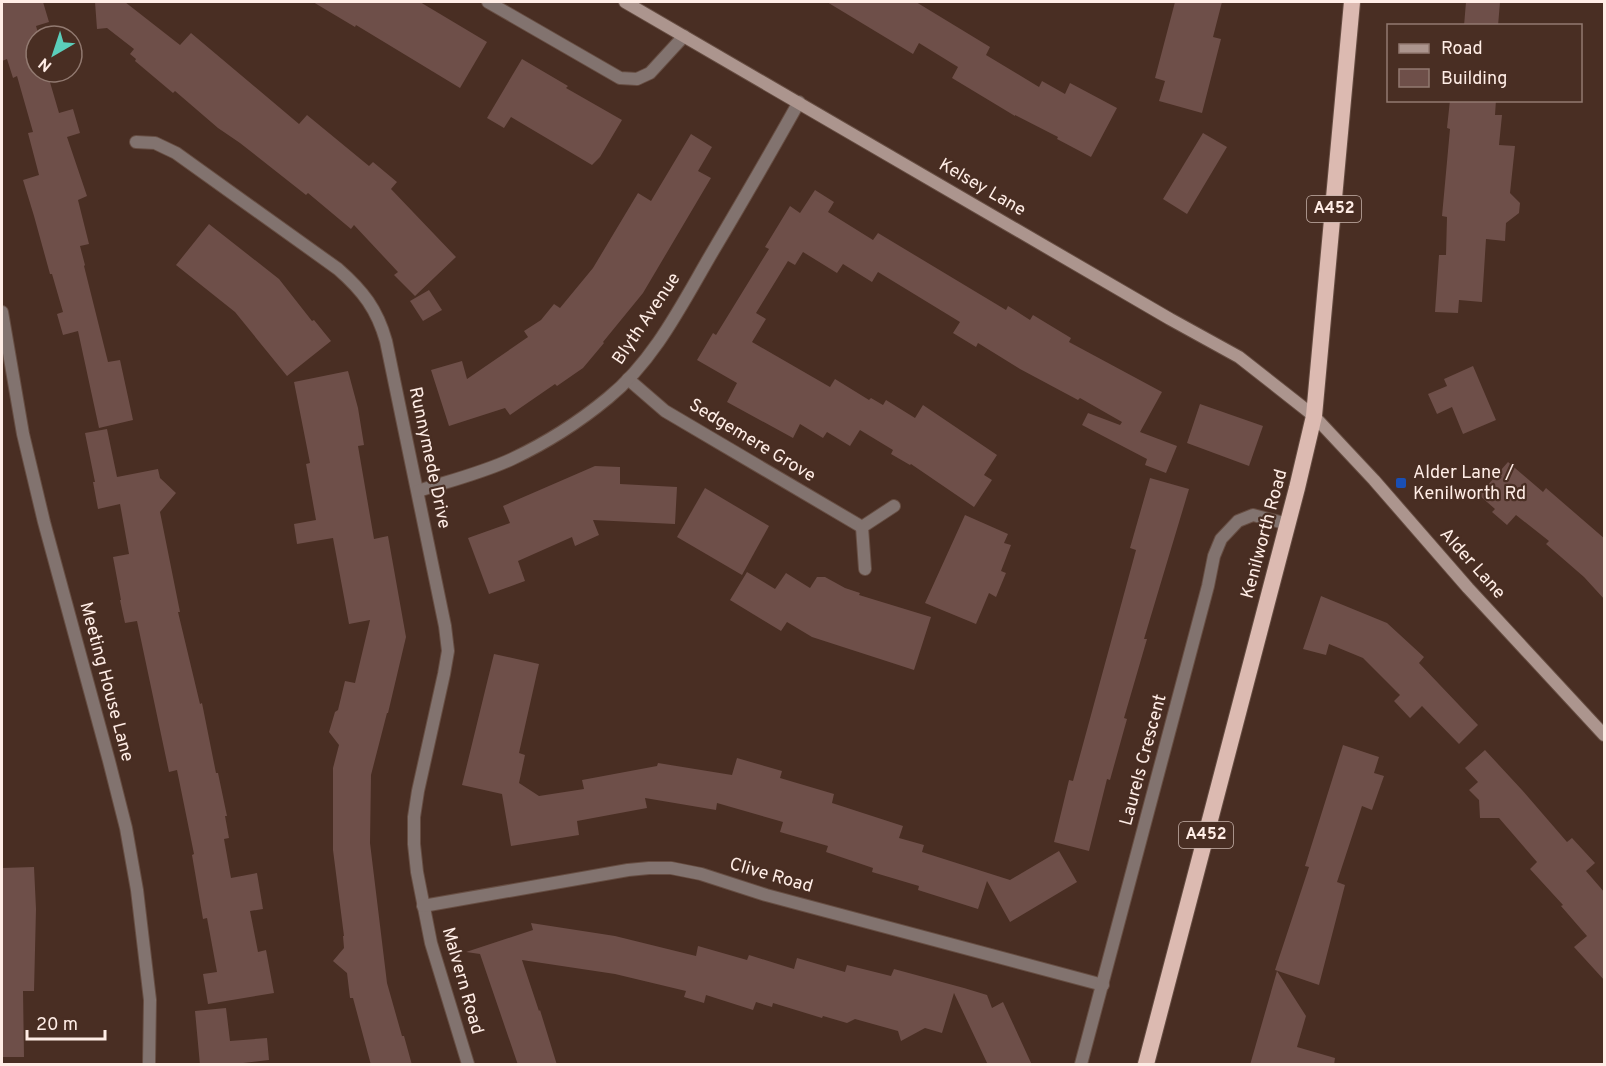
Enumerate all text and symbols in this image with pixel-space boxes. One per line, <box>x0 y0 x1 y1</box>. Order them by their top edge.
north arrow <box>24 24 84 84</box>
legend <box>1387 24 1582 102</box>
text: Road <box>1441 38 1483 61</box>
text: N <box>35 53 57 75</box>
text: Building <box>1441 68 1507 91</box>
street label: Kelsey Lane <box>934 154 1030 222</box>
road number: A452 <box>1307 196 1361 222</box>
street label: Blyth Avenue <box>608 268 686 370</box>
street label: Runnymede Drive <box>403 385 455 531</box>
street label: Sedgemere Grove <box>684 394 820 488</box>
place label: Alder Lane / Kenilworth Rd <box>1413 462 1526 506</box>
street label: Kenilworth Road <box>1237 467 1293 601</box>
marker: Alder Lane / Kenilworth Rd <box>1394 476 1408 490</box>
street label: Alder Lane <box>1434 524 1510 604</box>
street label: Meeting House Lane <box>74 600 138 764</box>
street label: Laurels Crescent <box>1115 692 1173 828</box>
road number: A452 <box>1179 822 1233 848</box>
street label: Clive Road <box>727 853 815 899</box>
street label: Malvern Road <box>436 925 488 1037</box>
scale bar <box>27 1003 105 1041</box>
text: 20 m <box>36 1014 78 1037</box>

